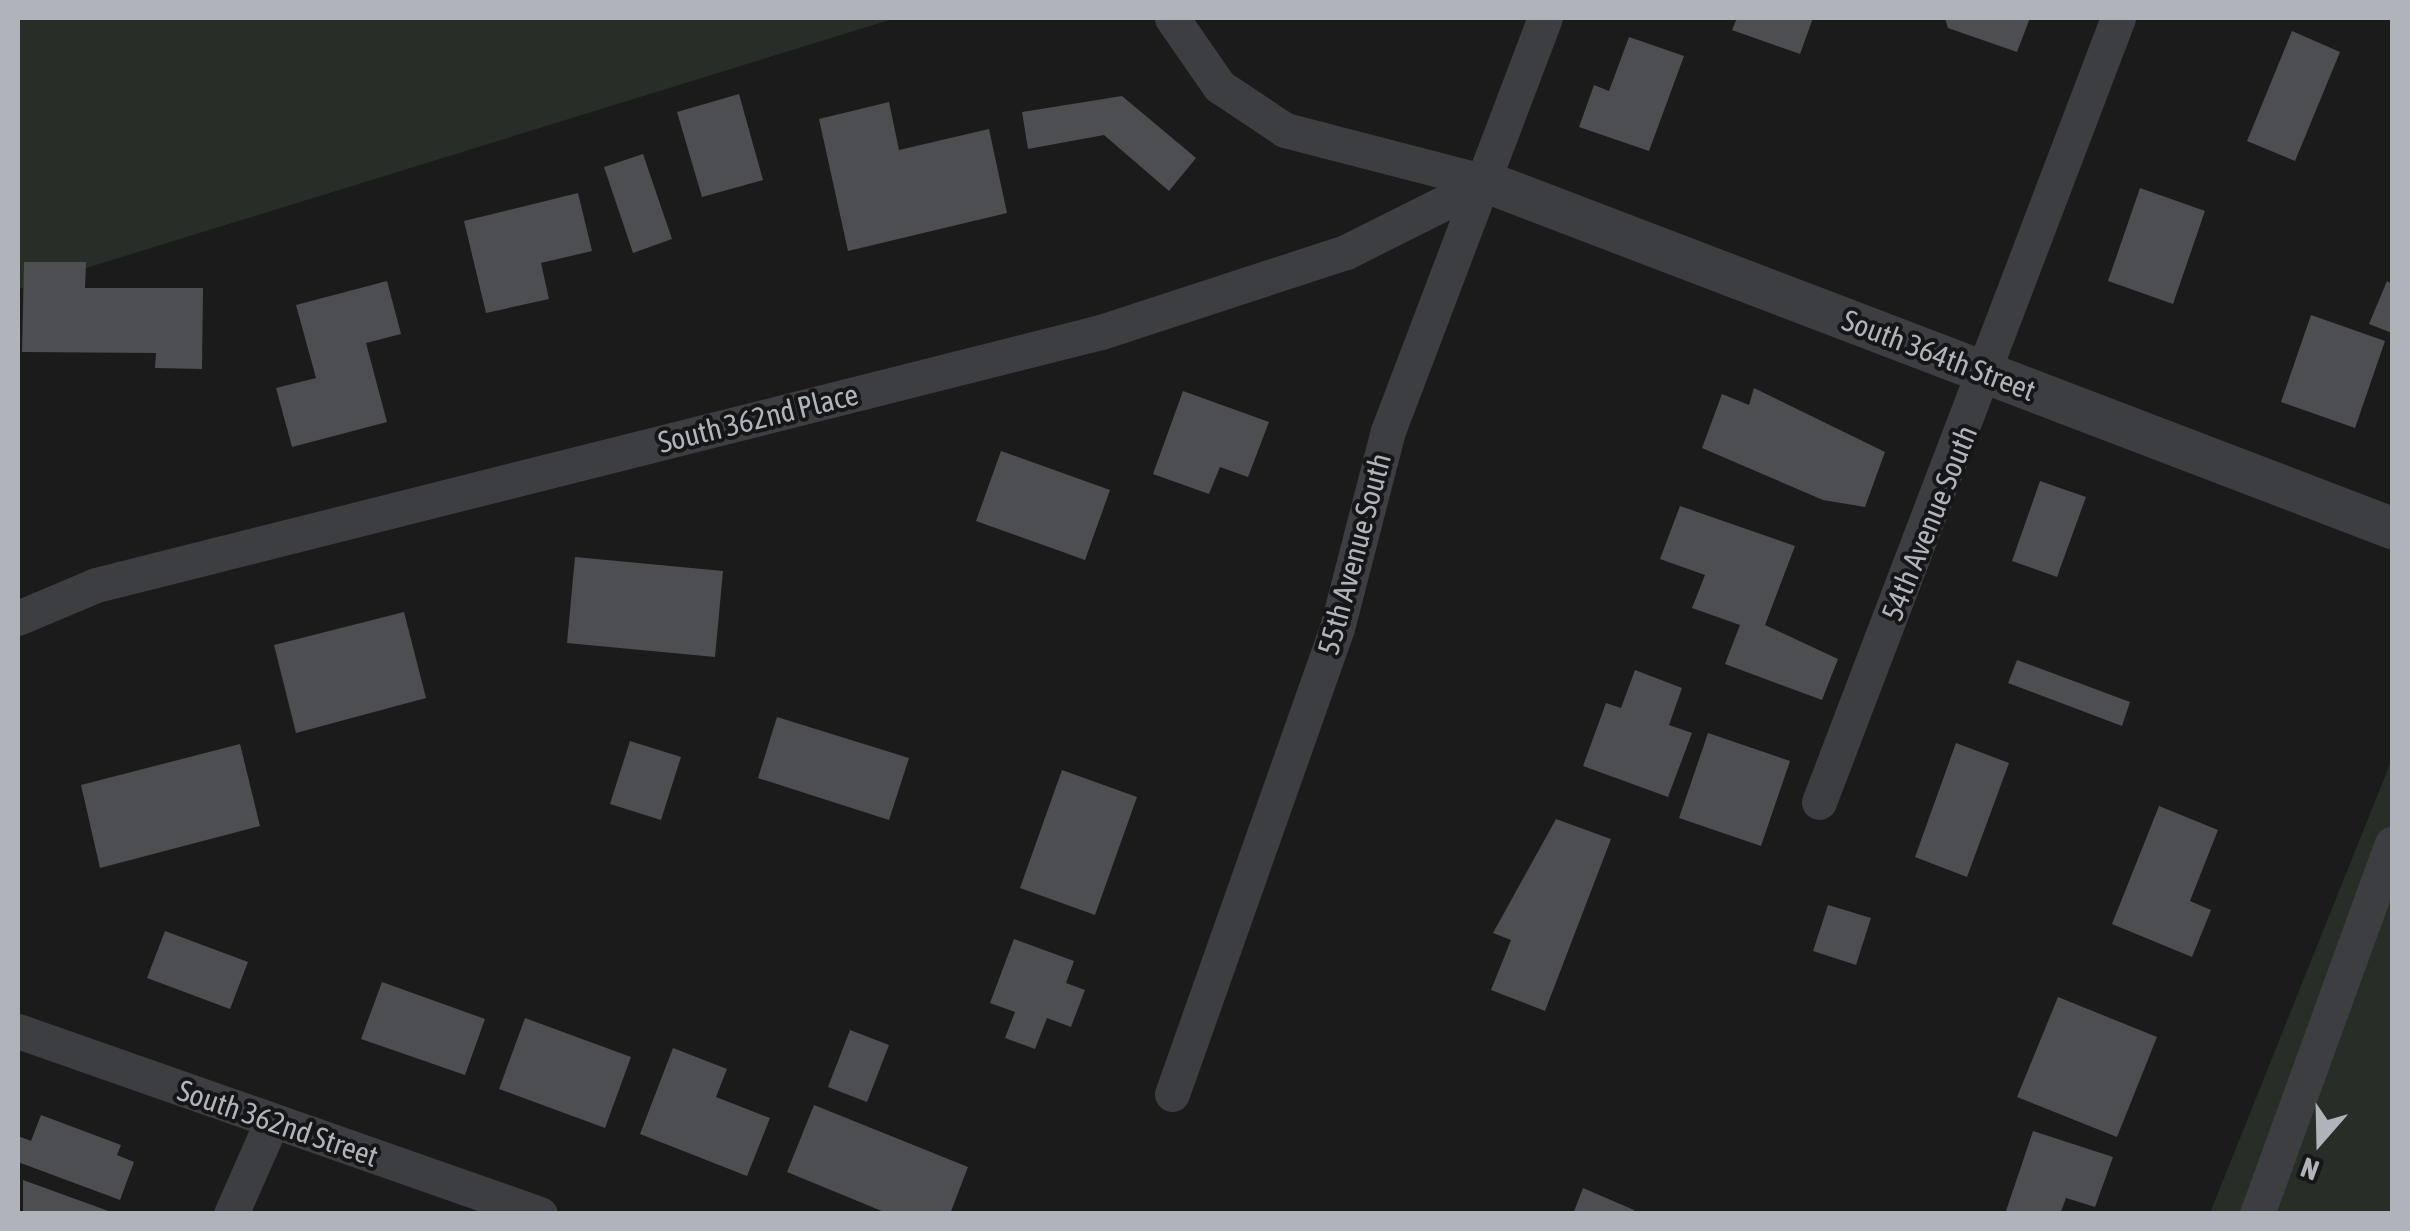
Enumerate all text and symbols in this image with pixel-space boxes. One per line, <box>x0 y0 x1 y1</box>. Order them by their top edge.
street label: South 364th Street <box>1837 302 2041 408</box>
street label: South 362nd Place <box>654 376 862 460</box>
street label: 54th Avenue South <box>1874 420 1984 626</box>
street label: 55th Avenue South <box>1310 449 1398 659</box>
street label: South 362nd Street <box>173 1072 383 1174</box>
north arrow <box>2270 1091 2370 1191</box>
text: N <box>2297 1151 2323 1187</box>

